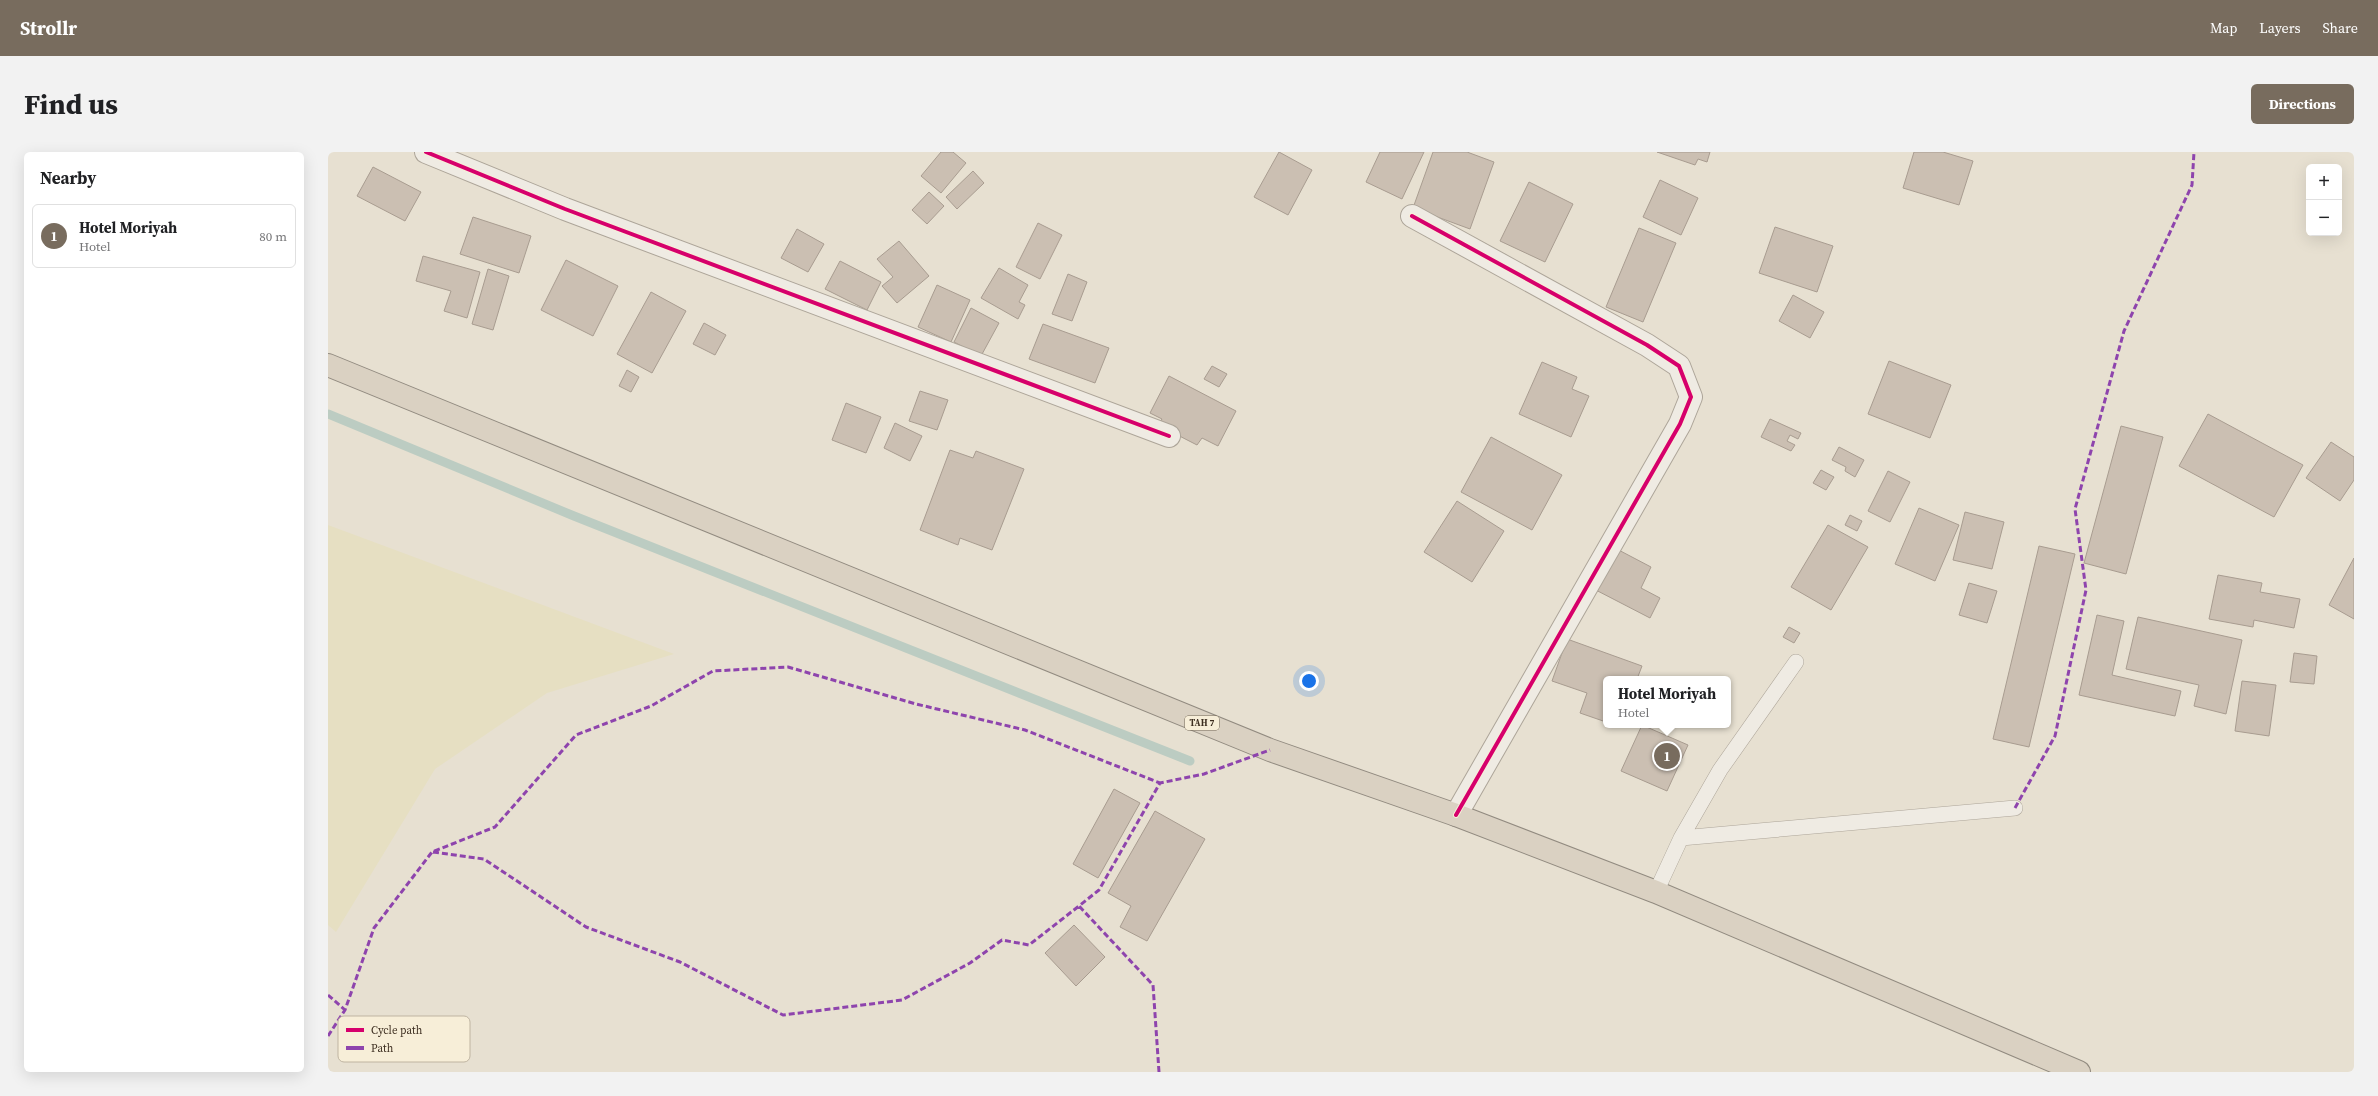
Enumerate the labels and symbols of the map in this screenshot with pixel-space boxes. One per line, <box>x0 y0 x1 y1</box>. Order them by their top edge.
your location <box>1299 671 1319 691</box>
road number: TAH 7 <box>1185 716 1219 730</box>
pin: 1 <box>1654 741 1680 771</box>
legend <box>338 1016 470 1062</box>
text: Cycle path <box>371 1023 423 1038</box>
text: Path <box>371 1041 394 1056</box>

